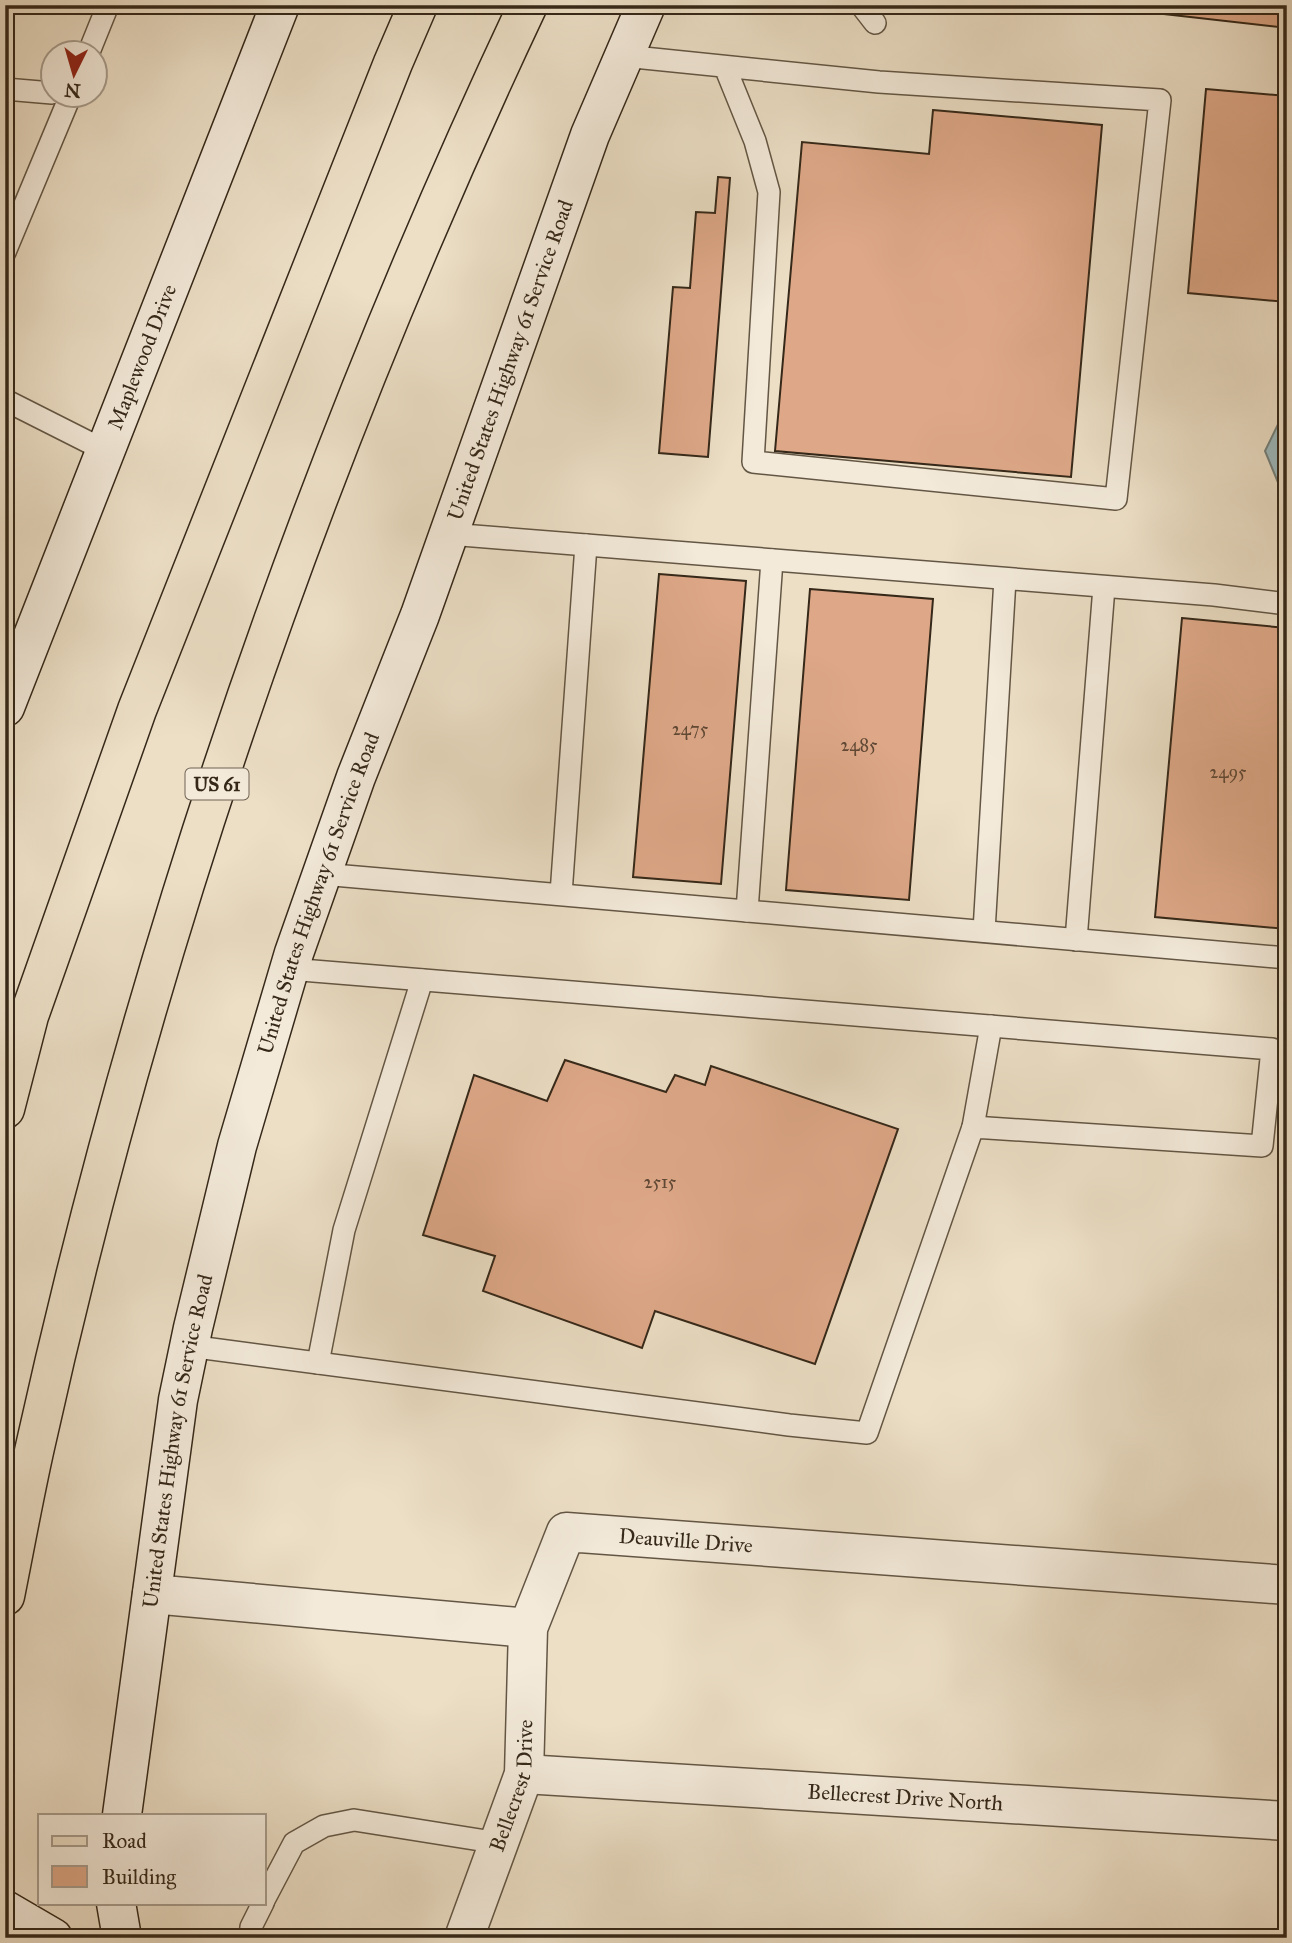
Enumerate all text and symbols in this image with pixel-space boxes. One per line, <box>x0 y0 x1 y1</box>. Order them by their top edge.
north arrow <box>38 38 108 108</box>
text: N <box>64 78 82 103</box>
street label: United States Highway 61 Service Road <box>442 196 579 524</box>
street label: Maplewood Drive <box>102 280 182 433</box>
house number: 2475 <box>672 718 709 740</box>
street label: United States Highway 61 Service Road <box>252 728 385 1057</box>
house number: 2485 <box>841 734 878 756</box>
house number: 2495 <box>1210 761 1247 783</box>
road number: US 61 <box>186 768 248 800</box>
house number: 2515 <box>644 1171 677 1193</box>
street label: United States Highway 61 Service Road <box>137 1271 219 1610</box>
street label: Deauville Drive <box>618 1523 754 1559</box>
street label: Bellecrest Drive <box>484 1719 538 1855</box>
street label: Bellecrest Drive North <box>807 1778 1004 1817</box>
legend <box>38 1814 266 1904</box>
text: Road <box>102 1828 147 1854</box>
text: Building <box>102 1864 176 1890</box>

